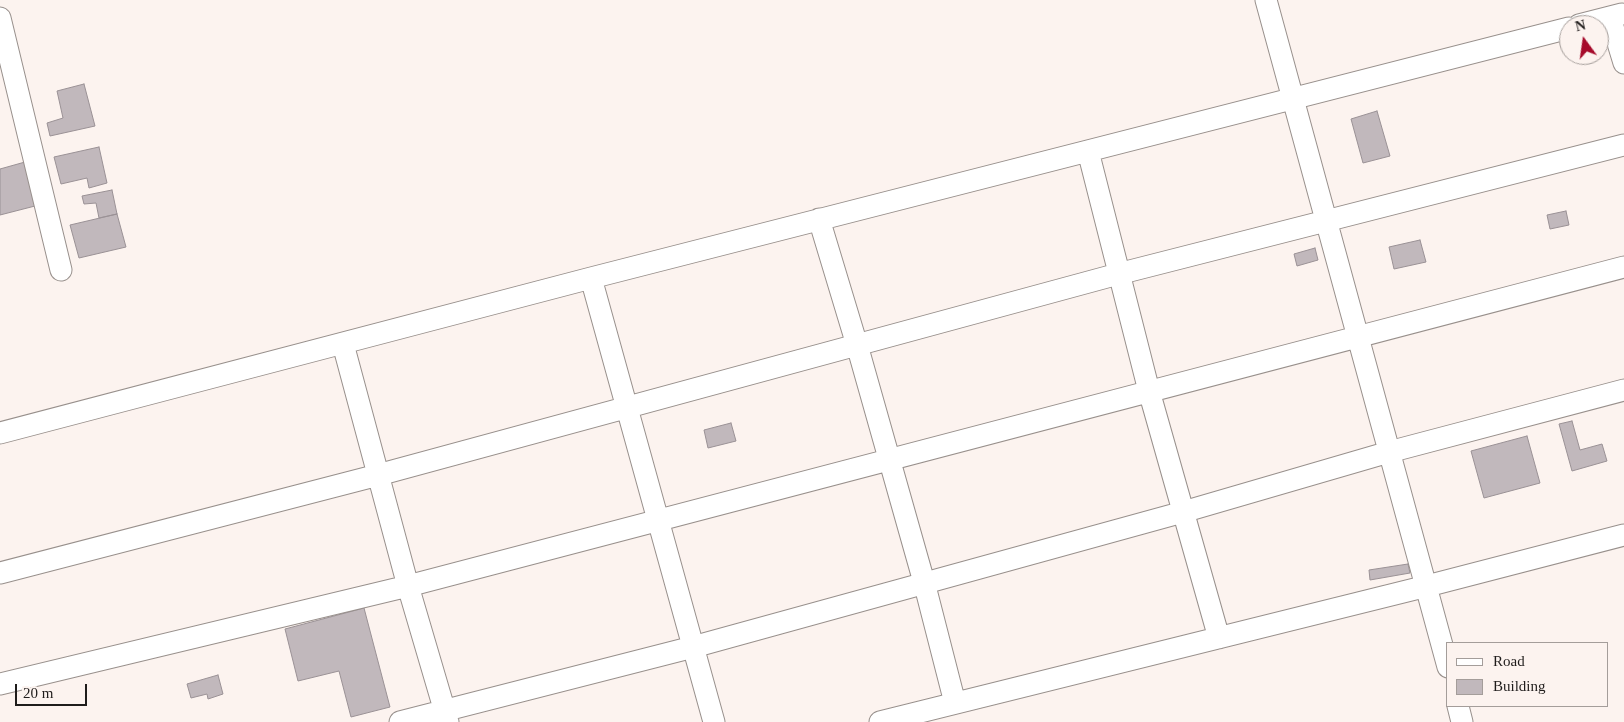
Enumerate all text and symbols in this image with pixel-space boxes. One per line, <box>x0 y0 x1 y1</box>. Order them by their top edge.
north arrow <box>1559 15 1609 65</box>
text: N <box>1574 17 1587 34</box>
legend <box>1446 642 1609 707</box>
text: Road <box>1493 653 1525 669</box>
scale bar <box>18 674 90 706</box>
text: Building <box>1493 678 1546 694</box>
text: 20 m <box>23 685 53 701</box>

